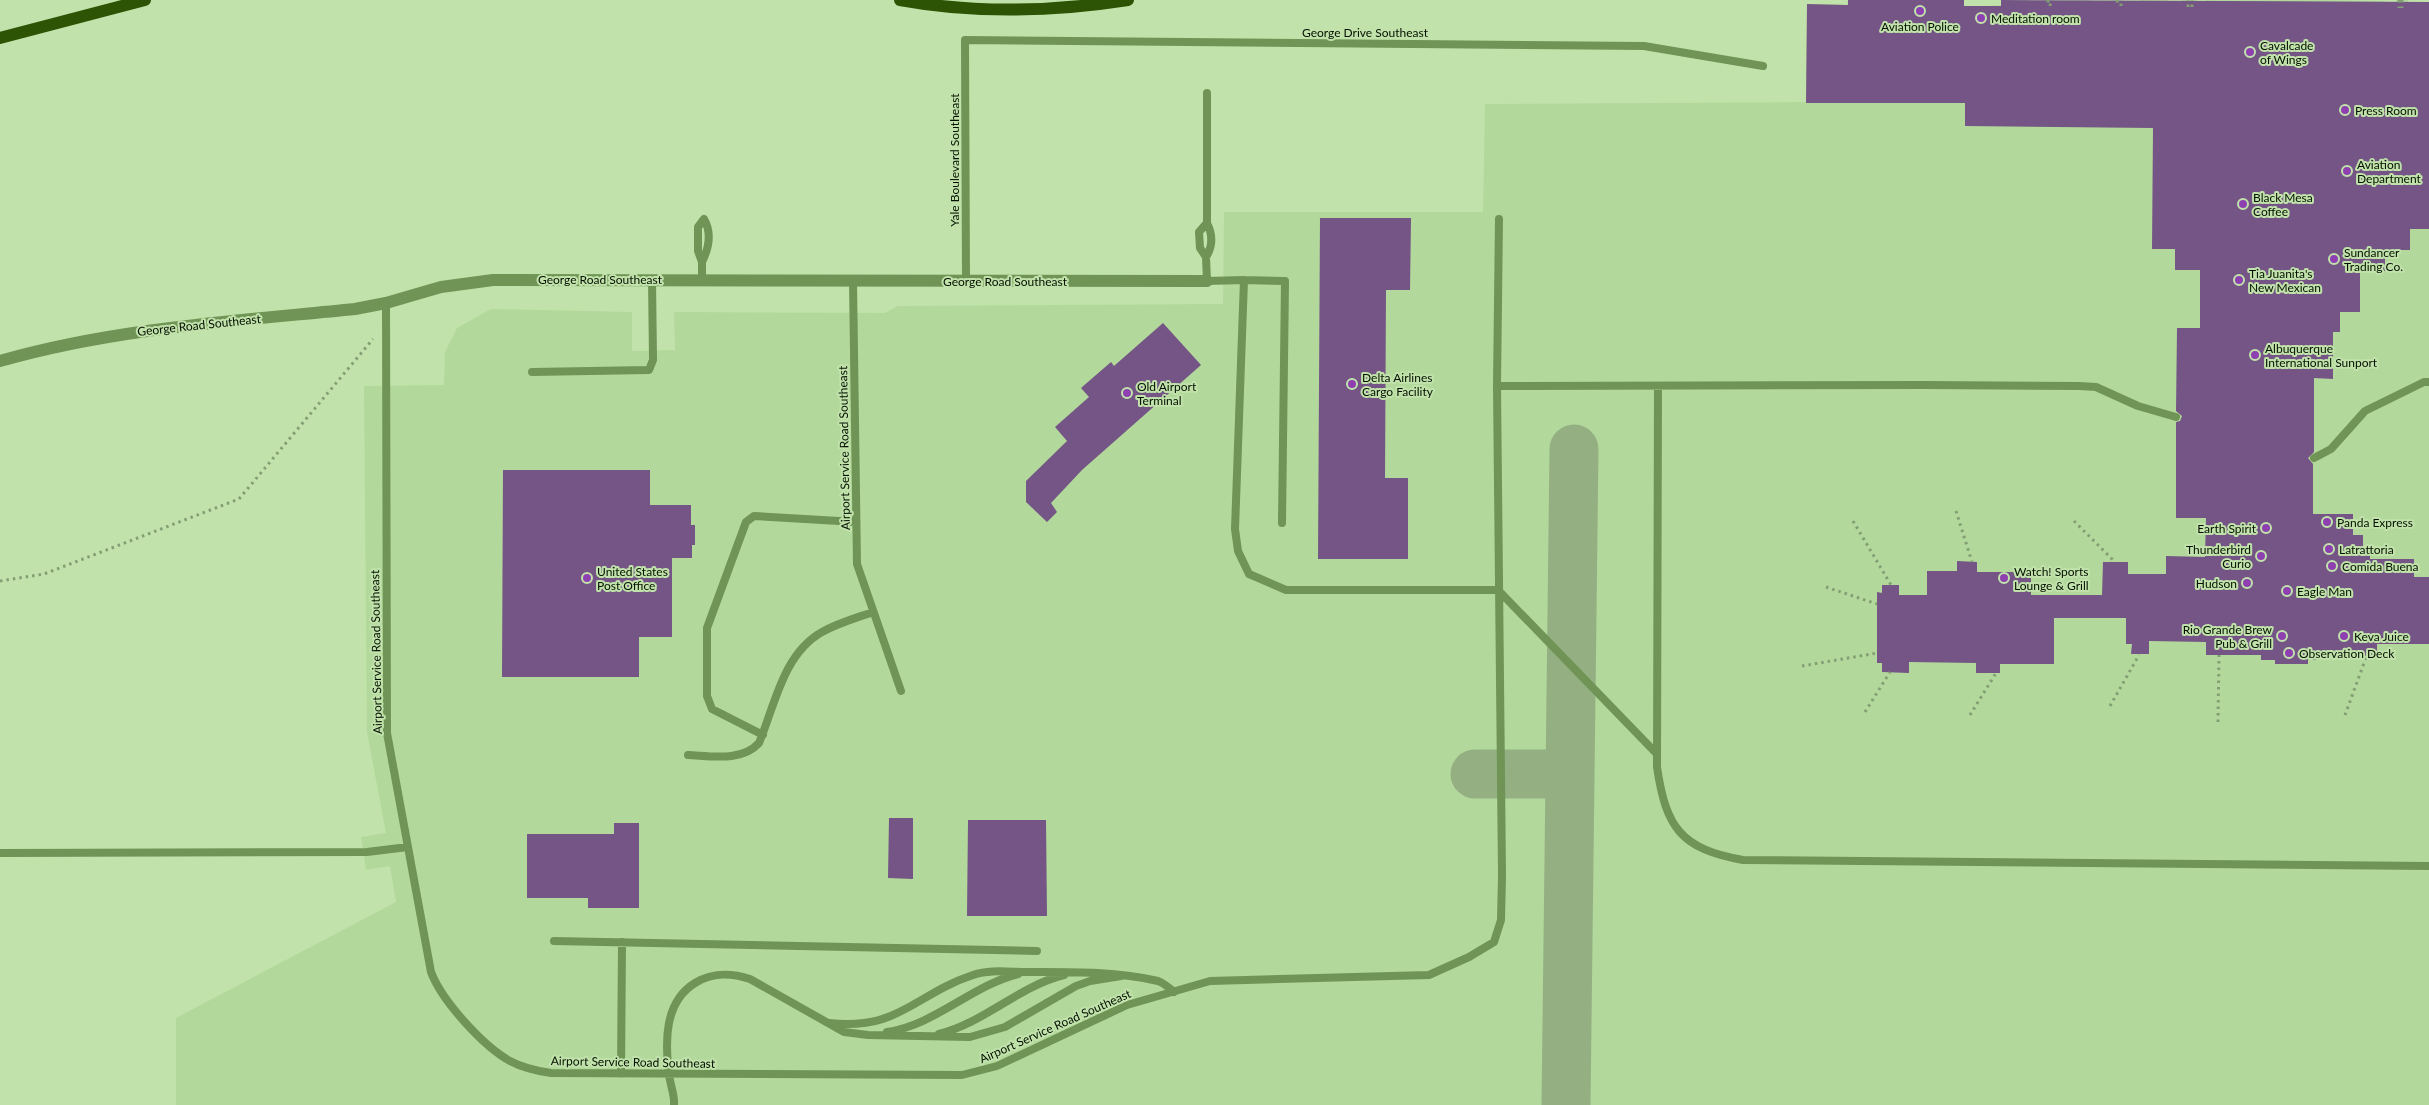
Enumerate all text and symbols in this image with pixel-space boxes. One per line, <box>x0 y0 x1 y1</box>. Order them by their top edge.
marker: Aviation Police <box>1914 5 1926 17</box>
place label: Meditation room <box>1991 11 2080 26</box>
marker: Meditation room <box>1975 12 1987 24</box>
place label: Aviation Police <box>1881 19 1959 34</box>
street label: George Drive Southeast <box>1302 25 1429 40</box>
place label: Cavalcade of Wings <box>2260 38 2313 67</box>
marker: Cavalcade of Wings <box>2244 46 2256 58</box>
street label: Yale Boulevard Southeast <box>947 93 962 227</box>
place label: Press Room <box>2355 103 2417 118</box>
marker: Press Room <box>2339 104 2351 116</box>
place label: Aviation Department <box>2357 157 2422 186</box>
marker: Aviation Department <box>2341 165 2353 177</box>
place label: Black Mesa Coffee <box>2253 190 2313 219</box>
marker: Black Mesa Coffee <box>2237 198 2249 210</box>
place label: Sundancer Trading Co. <box>2344 245 2403 274</box>
marker: Sundancer Trading Co. <box>2328 253 2340 265</box>
place label: Tia Juanita's New Mexican <box>2249 266 2321 295</box>
street label: George Road Southeast <box>538 272 663 287</box>
street label: George Road Southeast <box>943 274 1068 289</box>
marker: Tia Juanita's New Mexican <box>2233 274 2245 286</box>
street label: George Road Southeast <box>137 311 262 339</box>
place label: Albuquerque International Sunport <box>2265 341 2378 370</box>
marker: Albuquerque International Sunport <box>2249 349 2261 361</box>
street label: Airport Service Road Southeast <box>835 365 853 530</box>
place label: Delta Airlines Cargo Facility <box>1362 370 1434 399</box>
marker: Delta Airlines Cargo Facility <box>1346 378 1358 390</box>
place label: Old Airport Terminal <box>1137 379 1197 408</box>
marker: Old Airport Terminal <box>1121 387 1133 399</box>
place label: Panda Express <box>2337 515 2413 530</box>
marker: Panda Express <box>2321 516 2333 528</box>
place label: Earth Spirit <box>2197 521 2257 536</box>
marker: Earth Spirit <box>2260 522 2272 534</box>
place label: Thunderbird Curio <box>2186 542 2251 571</box>
place label: Latrattoria <box>2339 542 2394 557</box>
marker: Latrattoria <box>2323 543 2335 555</box>
marker: Thunderbird Curio <box>2255 550 2267 562</box>
place label: Comida Buena <box>2342 559 2419 574</box>
marker: Comida Buena <box>2326 560 2338 572</box>
place label: United States Post Office <box>597 564 668 593</box>
place label: Watch! Sports Lounge & Grill <box>2014 564 2089 593</box>
street label: Airport Service Road Southeast <box>367 569 385 734</box>
marker: United States Post Office <box>581 572 593 584</box>
marker: Watch! Sports Lounge & Grill <box>1998 572 2010 584</box>
place label: Hudson <box>2196 576 2237 591</box>
marker: Hudson <box>2241 577 2253 589</box>
place label: Eagle Man <box>2297 584 2352 599</box>
marker: Eagle Man <box>2281 585 2293 597</box>
place label: Rio Grande Brew Pub & Grill <box>2183 622 2273 651</box>
place label: Keva Juice <box>2354 629 2409 644</box>
marker: Rio Grande Brew Pub & Grill <box>2276 630 2288 642</box>
marker: Keva Juice <box>2338 630 2350 642</box>
place label: Observation Deck <box>2299 646 2395 661</box>
marker: Observation Deck <box>2283 647 2295 659</box>
street label: Airport Service Road Southeast <box>977 985 1134 1066</box>
street label: Airport Service Road Southeast <box>551 1053 716 1071</box>

